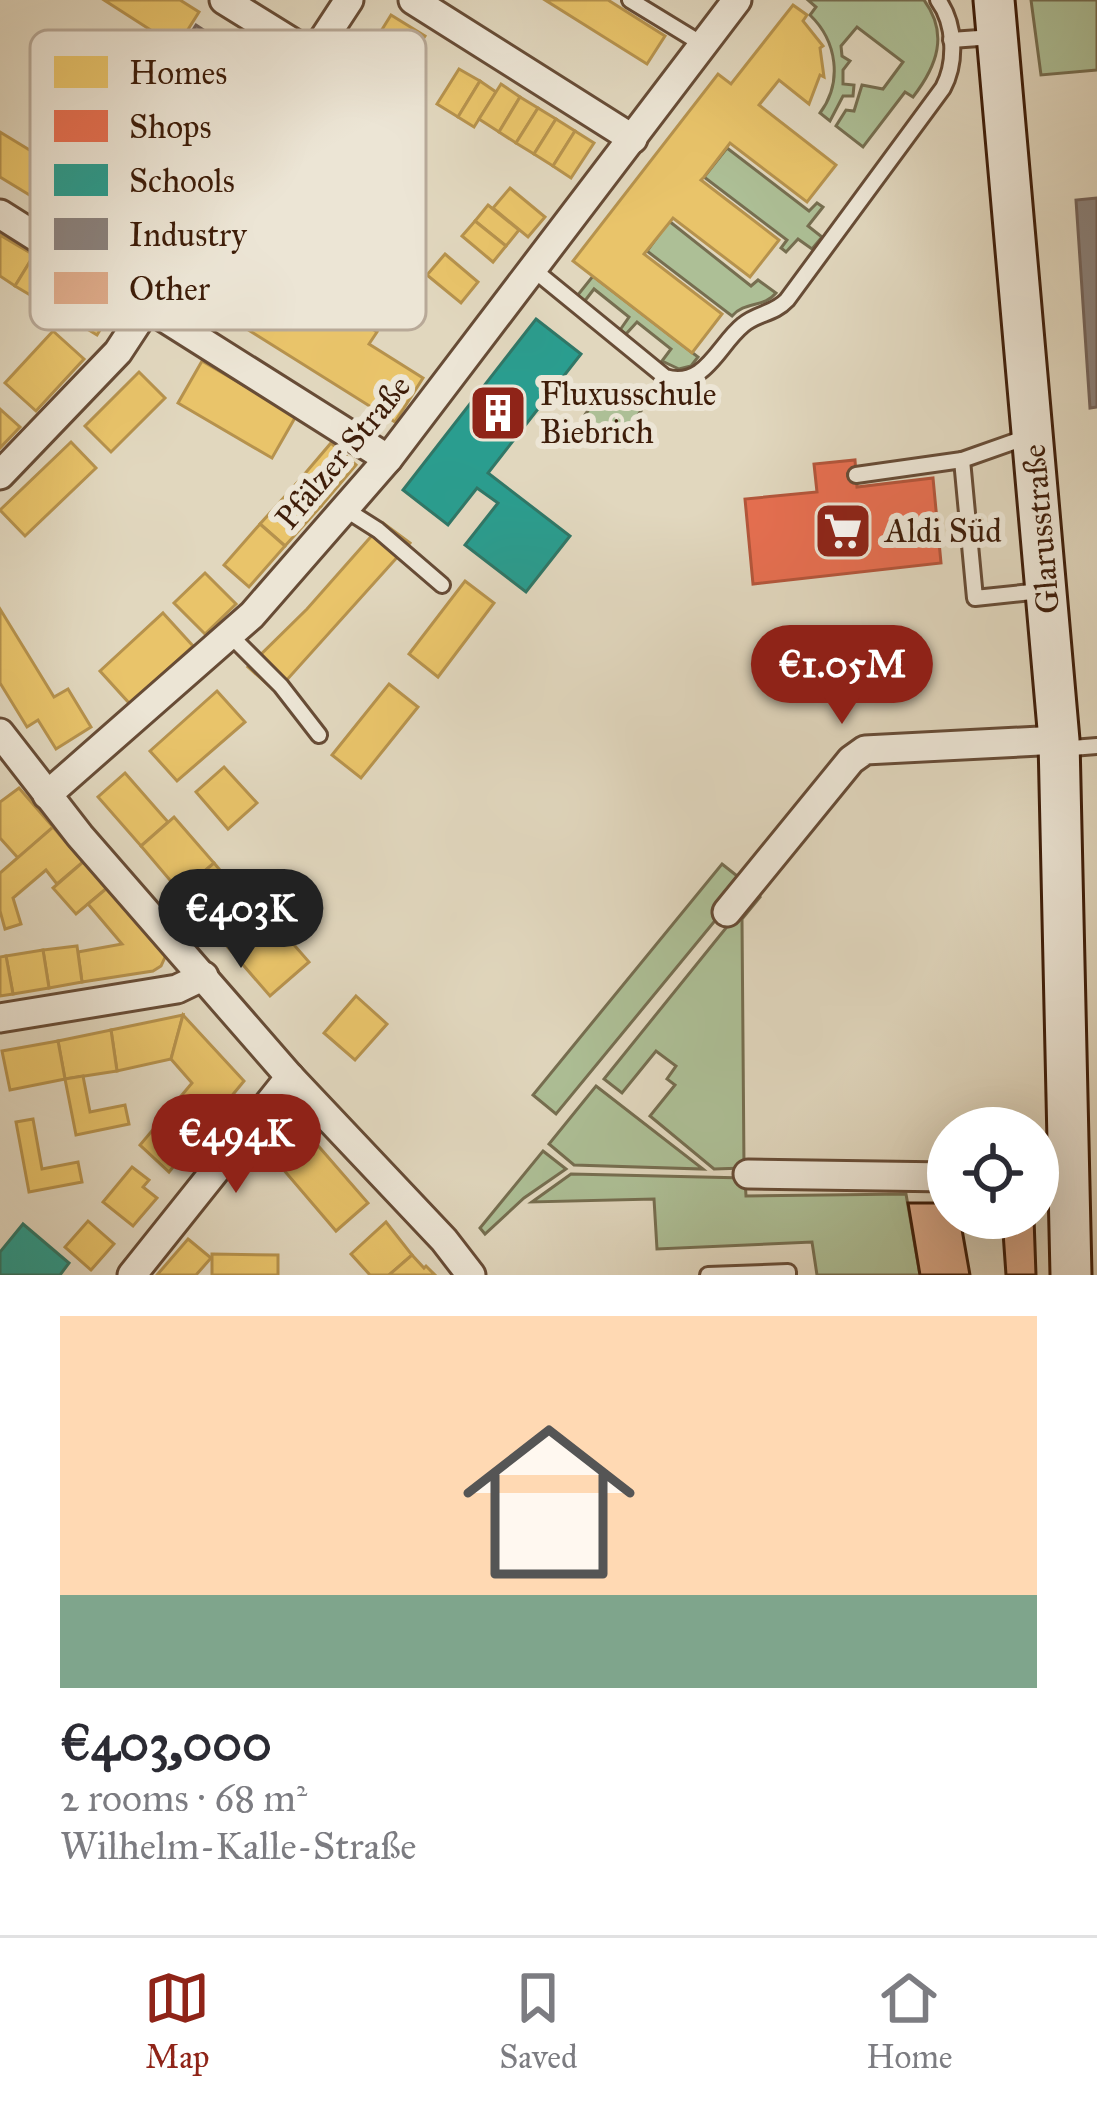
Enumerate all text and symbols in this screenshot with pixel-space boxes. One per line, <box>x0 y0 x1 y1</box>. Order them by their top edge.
legend <box>30 30 426 330</box>
text: Homes <box>129 53 227 93</box>
text: Shops <box>129 107 212 147</box>
text: Schools <box>129 161 235 201</box>
text: Industry <box>129 215 247 255</box>
text: Other <box>129 269 211 309</box>
street label: Pfälzer Straße <box>267 367 419 537</box>
place label: Fluxusschule Biebrich <box>540 374 716 452</box>
building icon: Fluxusschule Biebrich <box>467 382 529 444</box>
street label: Glarusstraße <box>1014 443 1068 615</box>
supermarket icon: Aldi Süd <box>812 500 874 562</box>
place label: Aldi Süd <box>883 511 1002 551</box>
pin: €1.05M <box>744 625 940 727</box>
text: €1.05M <box>778 640 906 688</box>
pin: €403K <box>157 869 325 971</box>
text: €403K <box>185 884 297 932</box>
pin: €494K <box>152 1094 320 1196</box>
map controls <box>927 1107 1059 1239</box>
button: locate <box>927 1107 1059 1239</box>
text: €494K <box>178 1109 294 1157</box>
icon: home <box>441 1394 657 1610</box>
text: €403,000 <box>60 1712 272 1774</box>
text: 2 rooms · 68 m² <box>60 1774 307 1822</box>
text: Wilhelm-Kalle-Straße <box>60 1822 417 1870</box>
tab: Map <box>144 1965 210 2077</box>
tab: Saved <box>499 1965 578 2077</box>
tab: Home <box>866 1965 953 2077</box>

